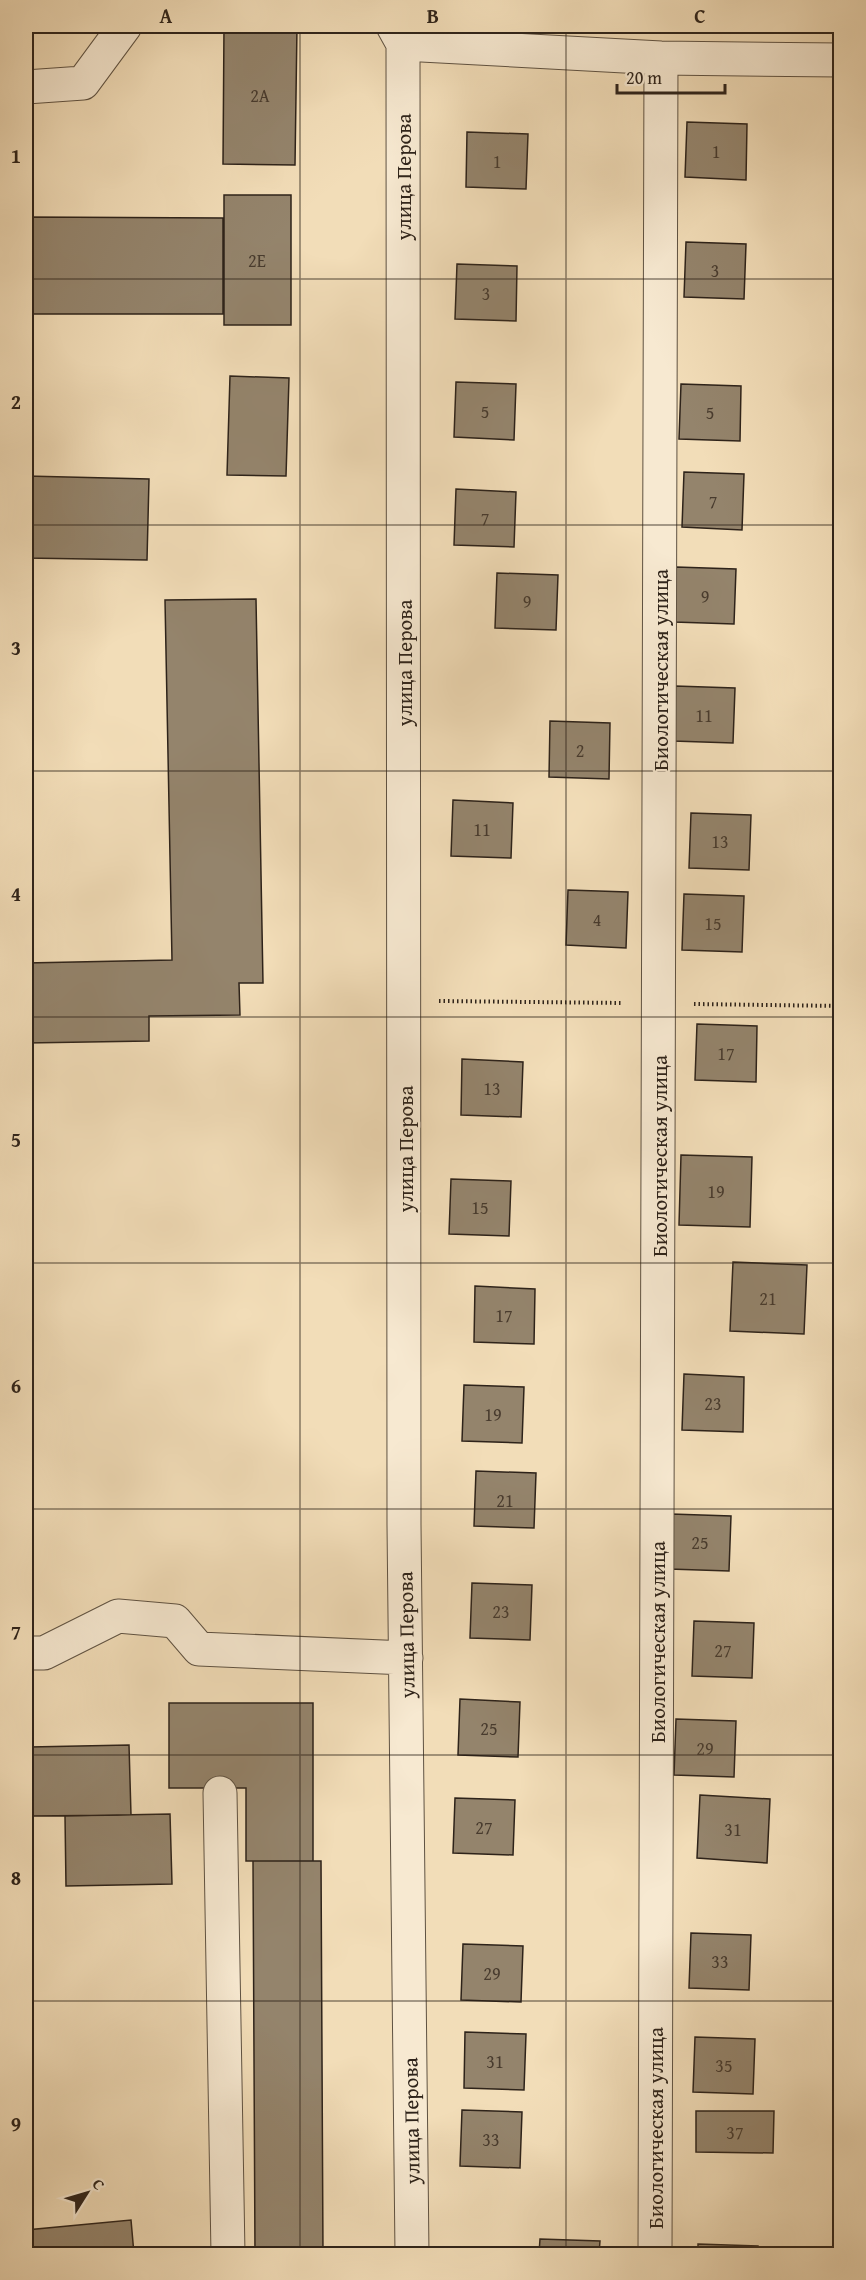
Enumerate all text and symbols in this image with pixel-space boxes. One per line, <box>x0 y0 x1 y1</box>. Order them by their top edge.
text: A <box>160 1 173 30</box>
text: B <box>427 1 439 30</box>
text: C <box>694 1 706 30</box>
scale bar <box>617 57 725 95</box>
text: 20 m <box>626 64 662 91</box>
house number: 2А <box>250 82 270 109</box>
street label: улица Перова <box>388 114 419 241</box>
house number: 1 <box>712 138 720 165</box>
text: 1 <box>11 141 21 170</box>
house number: 1 <box>493 148 501 175</box>
house number: 2Е <box>248 247 266 274</box>
house number: 3 <box>711 257 719 284</box>
house number: 3 <box>482 280 490 307</box>
text: 2 <box>11 387 21 416</box>
house number: 5 <box>481 398 489 425</box>
house number: 5 <box>706 399 714 426</box>
house number: 7 <box>709 488 717 515</box>
house number: 7 <box>481 505 489 532</box>
street label: Биологическая улица <box>645 569 676 771</box>
house number: 9 <box>701 583 709 610</box>
house number: 9 <box>523 588 531 615</box>
street label: улица Перова <box>389 600 420 727</box>
text: 3 <box>11 633 21 662</box>
house number: 11 <box>695 702 713 729</box>
house number: 2 <box>576 737 584 764</box>
house number: 11 <box>473 816 491 843</box>
house number: 13 <box>711 828 729 855</box>
text: 4 <box>11 879 21 908</box>
house number: 4 <box>593 906 601 933</box>
house number: 15 <box>704 910 722 937</box>
house number: 17 <box>717 1040 735 1067</box>
street label: Биологическая улица <box>644 1055 675 1257</box>
house number: 13 <box>483 1075 501 1102</box>
street label: улица Перова <box>390 1086 421 1213</box>
text: 5 <box>11 1125 21 1154</box>
house number: 19 <box>707 1178 725 1205</box>
house number: 15 <box>471 1194 489 1221</box>
house number: 21 <box>759 1285 777 1312</box>
house number: 17 <box>495 1302 513 1329</box>
text: 6 <box>11 1371 21 1400</box>
house number: 23 <box>704 1390 722 1417</box>
house number: 19 <box>484 1401 502 1428</box>
house number: 21 <box>496 1487 514 1514</box>
house number: 25 <box>691 1529 709 1556</box>
street label: Биологическая улица <box>642 1541 673 1743</box>
street label: улица Перова <box>389 1571 423 1700</box>
house number: 23 <box>492 1598 510 1625</box>
text: 7 <box>11 1617 21 1646</box>
house number: 27 <box>714 1637 732 1664</box>
house number: 25 <box>480 1715 498 1742</box>
house number: 29 <box>696 1735 714 1762</box>
house number: 27 <box>475 1814 493 1841</box>
house number: 31 <box>724 1816 742 1843</box>
text: 8 <box>11 1863 21 1892</box>
house number: 33 <box>711 1948 729 1975</box>
house number: 29 <box>483 1960 501 1987</box>
street label: Биологическая улица <box>640 2027 671 2229</box>
house number: 31 <box>486 2048 504 2075</box>
house number: 35 <box>715 2052 733 2079</box>
street label: улица Перова <box>394 2057 428 2186</box>
text: 9 <box>11 2109 21 2138</box>
house number: 37 <box>726 2119 744 2146</box>
house number: 33 <box>482 2126 500 2153</box>
north arrow <box>57 2163 117 2223</box>
text: С <box>87 2173 111 2195</box>

